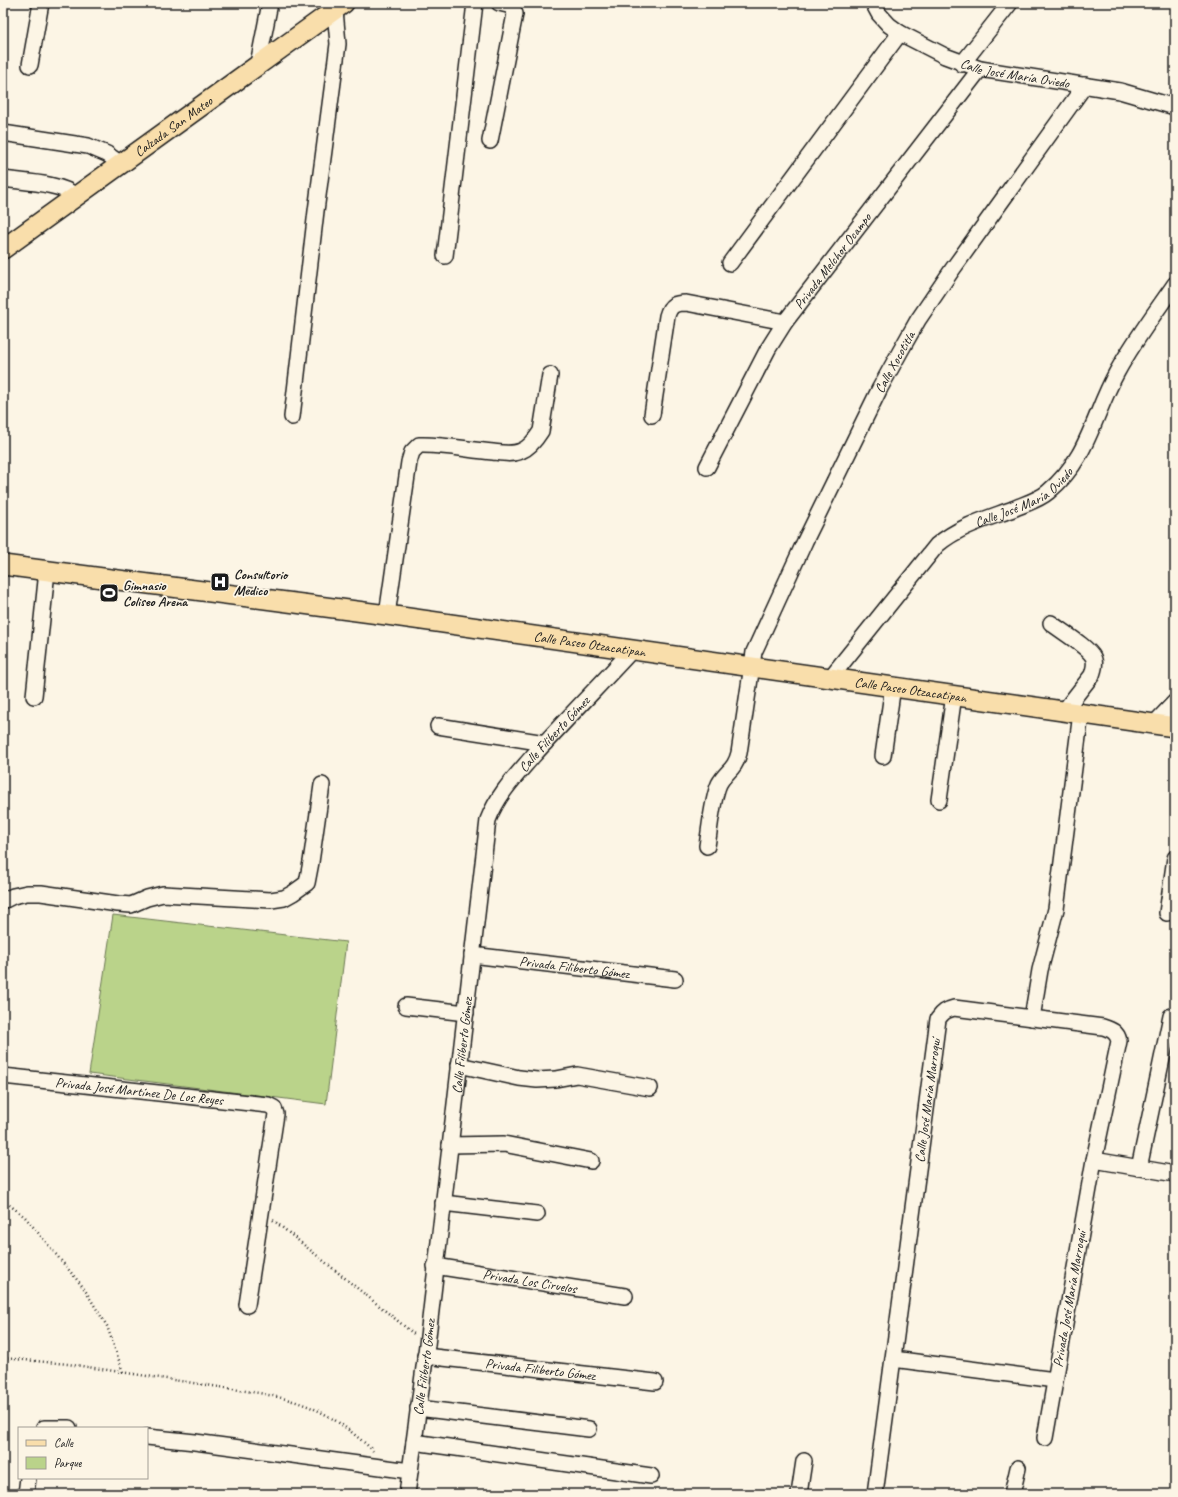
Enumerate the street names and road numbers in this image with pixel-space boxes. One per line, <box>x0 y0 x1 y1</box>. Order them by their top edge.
street label: Calle José María Oviedo <box>958 54 1072 92</box>
street label: Calzada San Mateo <box>131 92 217 160</box>
street label: Privada Melchor Ocampo <box>790 209 876 313</box>
street label: Calle Xocotitla <box>871 327 919 396</box>
street label: Calle José María Oviedo <box>972 464 1077 531</box>
street label: Calle Paseo Otzacatipan <box>533 628 647 661</box>
street label: Calle Paseo Otzacatipan <box>853 674 968 706</box>
street label: Calle Filiberto Gómez <box>515 692 594 776</box>
street label: Privada Filiberto Gómez <box>518 953 632 983</box>
street label: Calle Filiberto Gómez <box>448 995 477 1095</box>
street label: Calle José María Marroquí <box>911 1034 945 1163</box>
street label: Privada José Martínez De Los Reyes <box>54 1074 225 1109</box>
street label: Privada José María Marroquí <box>1049 1226 1090 1369</box>
street label: Privada Los Ciruelos <box>482 1266 579 1297</box>
street label: Calle Filiberto Gómez <box>410 1317 439 1416</box>
street label: Privada Filiberto Gómez <box>484 1355 598 1384</box>

